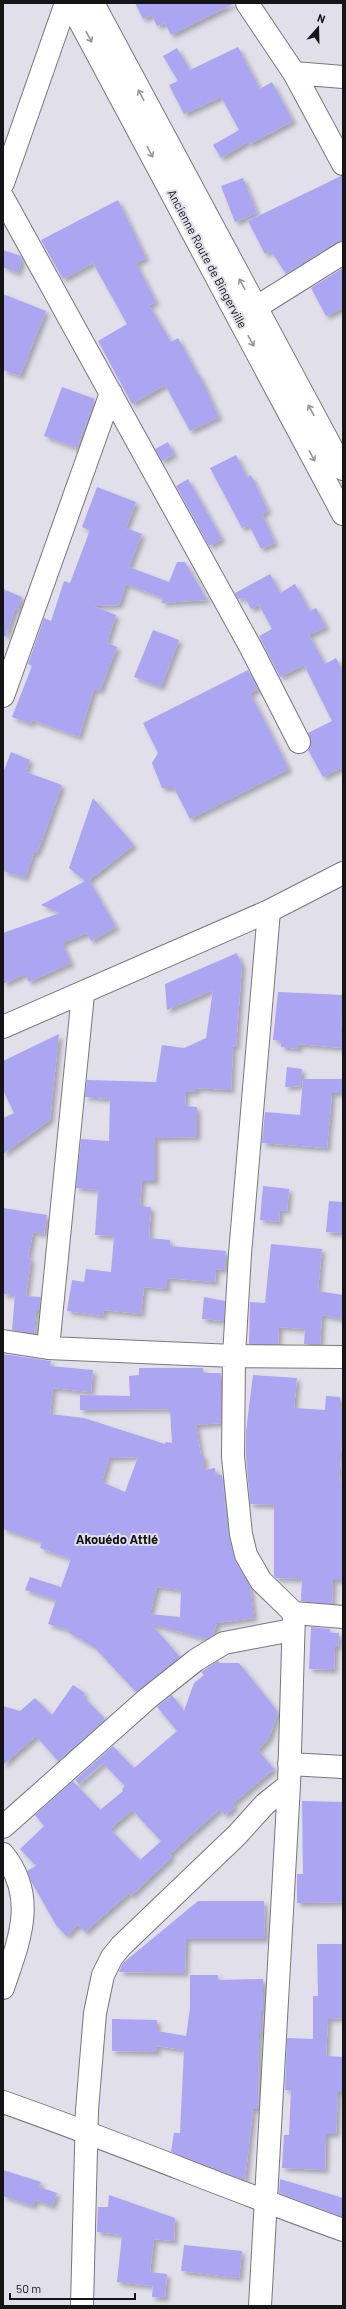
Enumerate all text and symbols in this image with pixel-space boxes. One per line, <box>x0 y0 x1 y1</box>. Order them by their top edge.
north arrow <box>298 8 338 48</box>
text: N <box>316 11 327 25</box>
one-way arrow <box>85 31 93 43</box>
one-way arrow <box>137 89 144 101</box>
one-way arrow <box>147 146 154 158</box>
street label: Ancienne Route de Bingerville <box>165 187 250 330</box>
one-way arrow <box>238 278 245 290</box>
one-way arrow <box>247 335 255 347</box>
one-way arrow <box>306 404 314 416</box>
one-way arrow <box>309 449 316 461</box>
district label: Akouédo Attié <box>76 1531 158 1547</box>
scale bar <box>10 2275 135 2301</box>
text: 50 m <box>16 2281 41 2295</box>

